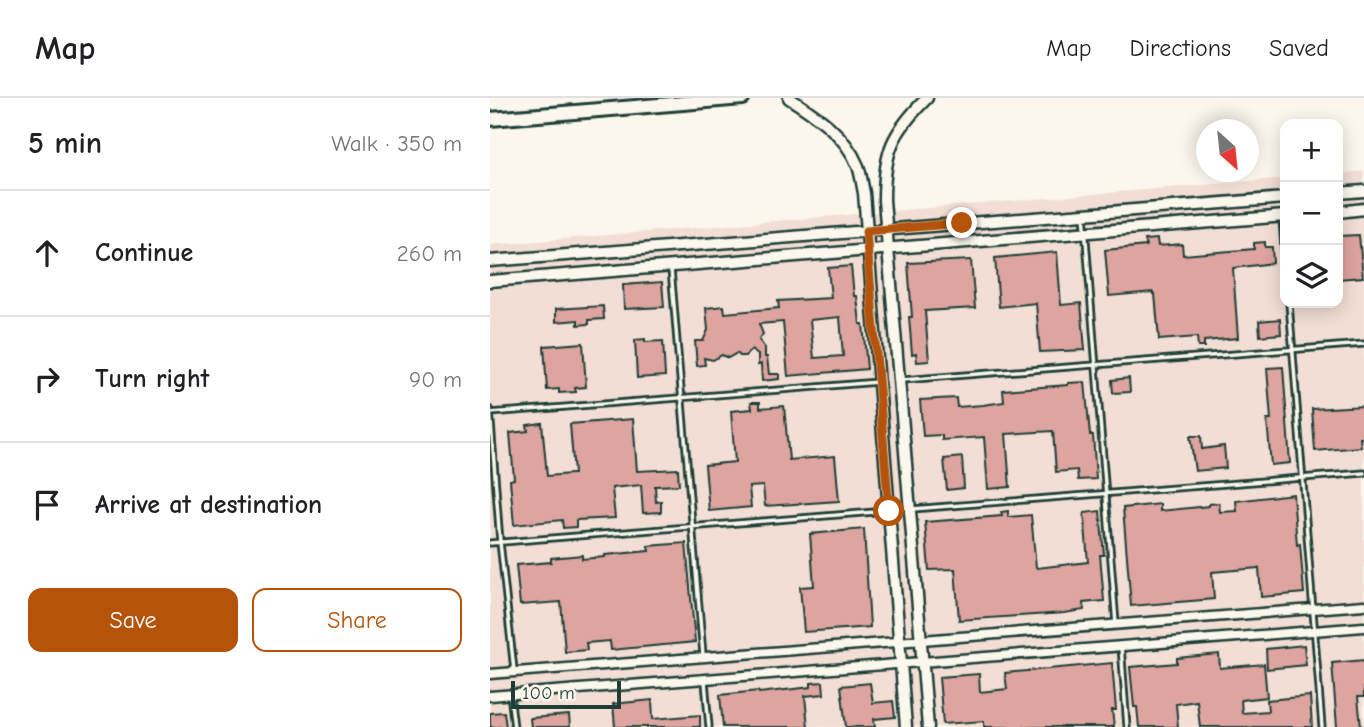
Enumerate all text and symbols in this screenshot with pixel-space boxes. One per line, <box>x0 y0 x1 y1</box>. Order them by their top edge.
text: Map <box>35 29 96 67</box>
text: Map <box>1046 34 1092 62</box>
text: Directions <box>1130 34 1231 62</box>
text: Saved <box>1269 34 1329 62</box>
north arrow <box>1196 119 1259 182</box>
map controls <box>1280 119 1343 308</box>
button: + <box>1280 119 1343 182</box>
text: 5 min <box>28 126 102 161</box>
text: Walk · 350 m <box>331 130 462 157</box>
button: − <box>1280 182 1343 245</box>
route end <box>946 207 977 238</box>
icon: ahead <box>28 234 66 272</box>
text: Continue <box>95 238 193 268</box>
text: 260 m <box>397 240 462 267</box>
button: layers <box>1280 245 1343 308</box>
icon: right <box>28 360 66 398</box>
text: Turn right <box>95 364 209 394</box>
text: 90 m <box>409 366 462 393</box>
icon: arrive <box>28 486 66 524</box>
text: Arrive at destination <box>95 490 322 520</box>
route start <box>873 495 904 526</box>
button: Save <box>28 588 238 652</box>
button: Share <box>252 588 462 652</box>
scale bar <box>511 678 621 710</box>
text: 100 m <box>522 682 575 704</box>

